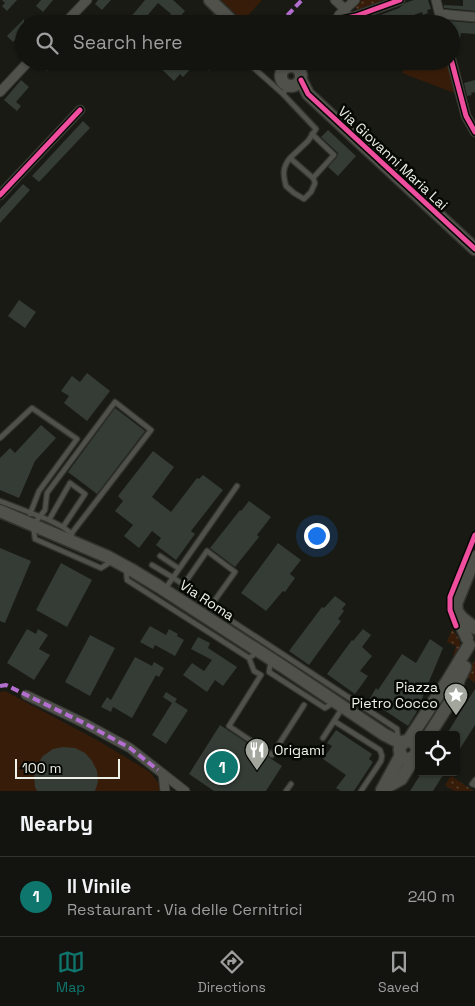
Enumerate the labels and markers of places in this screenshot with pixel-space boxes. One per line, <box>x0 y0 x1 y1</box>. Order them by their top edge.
place label: Piazza Pietro Cocco <box>351 678 438 712</box>
place icon: Piazza Pietro Cocco <box>443 682 469 716</box>
restaurant icon: Origami <box>244 737 270 771</box>
place label: Origami <box>274 741 325 759</box>
pin: 1 <box>206 748 238 786</box>

